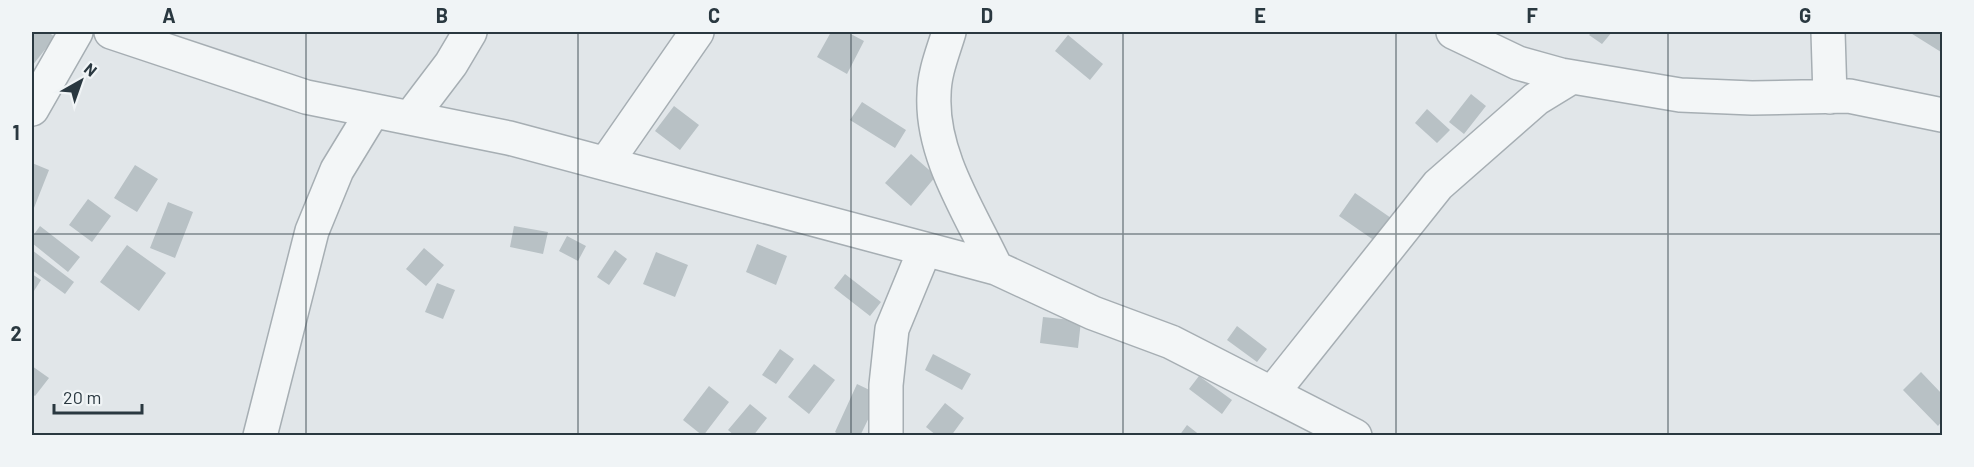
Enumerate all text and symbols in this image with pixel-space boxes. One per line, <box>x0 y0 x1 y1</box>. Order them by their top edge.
text: A <box>162 3 176 27</box>
text: B <box>436 3 448 27</box>
text: C <box>708 3 720 27</box>
text: D <box>981 3 993 27</box>
text: E <box>1254 3 1266 27</box>
text: F <box>1526 3 1538 27</box>
text: G <box>1799 3 1811 27</box>
north arrow <box>51 51 111 111</box>
text: N <box>81 58 101 80</box>
text: 1 <box>12 120 20 144</box>
text: 2 <box>10 321 22 345</box>
scale bar <box>54 377 142 415</box>
text: 20 m <box>63 386 101 408</box>

